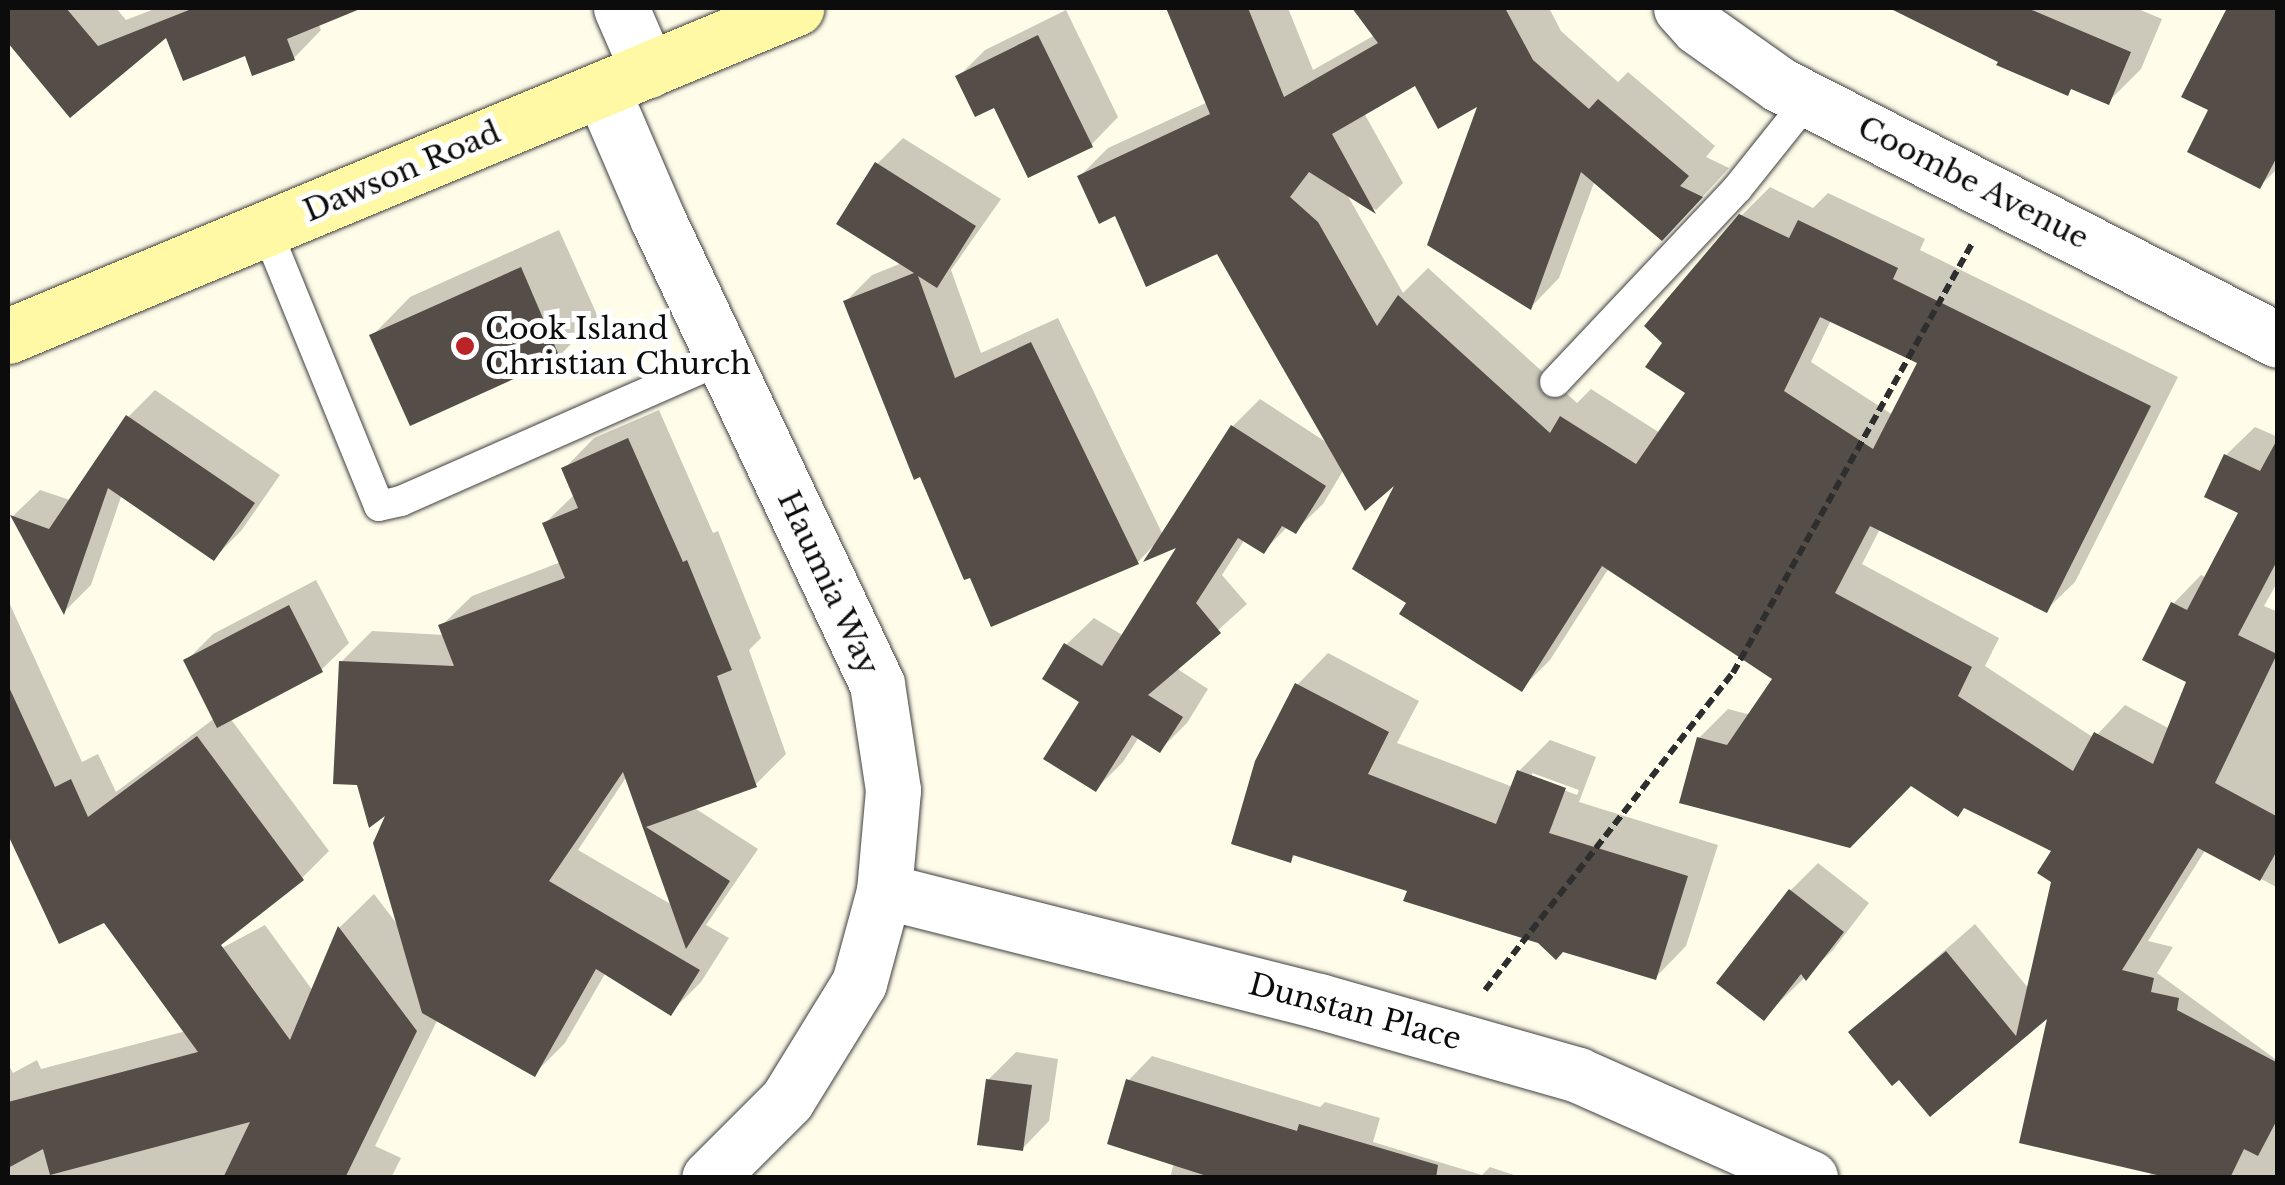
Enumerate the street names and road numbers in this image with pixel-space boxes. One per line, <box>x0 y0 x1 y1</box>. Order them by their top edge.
street label: Coombe Avenue <box>1851 109 2095 257</box>
street label: Dawson Road <box>298 114 506 230</box>
street label: Haumia Way <box>769 485 887 681</box>
street label: Dunstan Place <box>1245 966 1465 1058</box>

